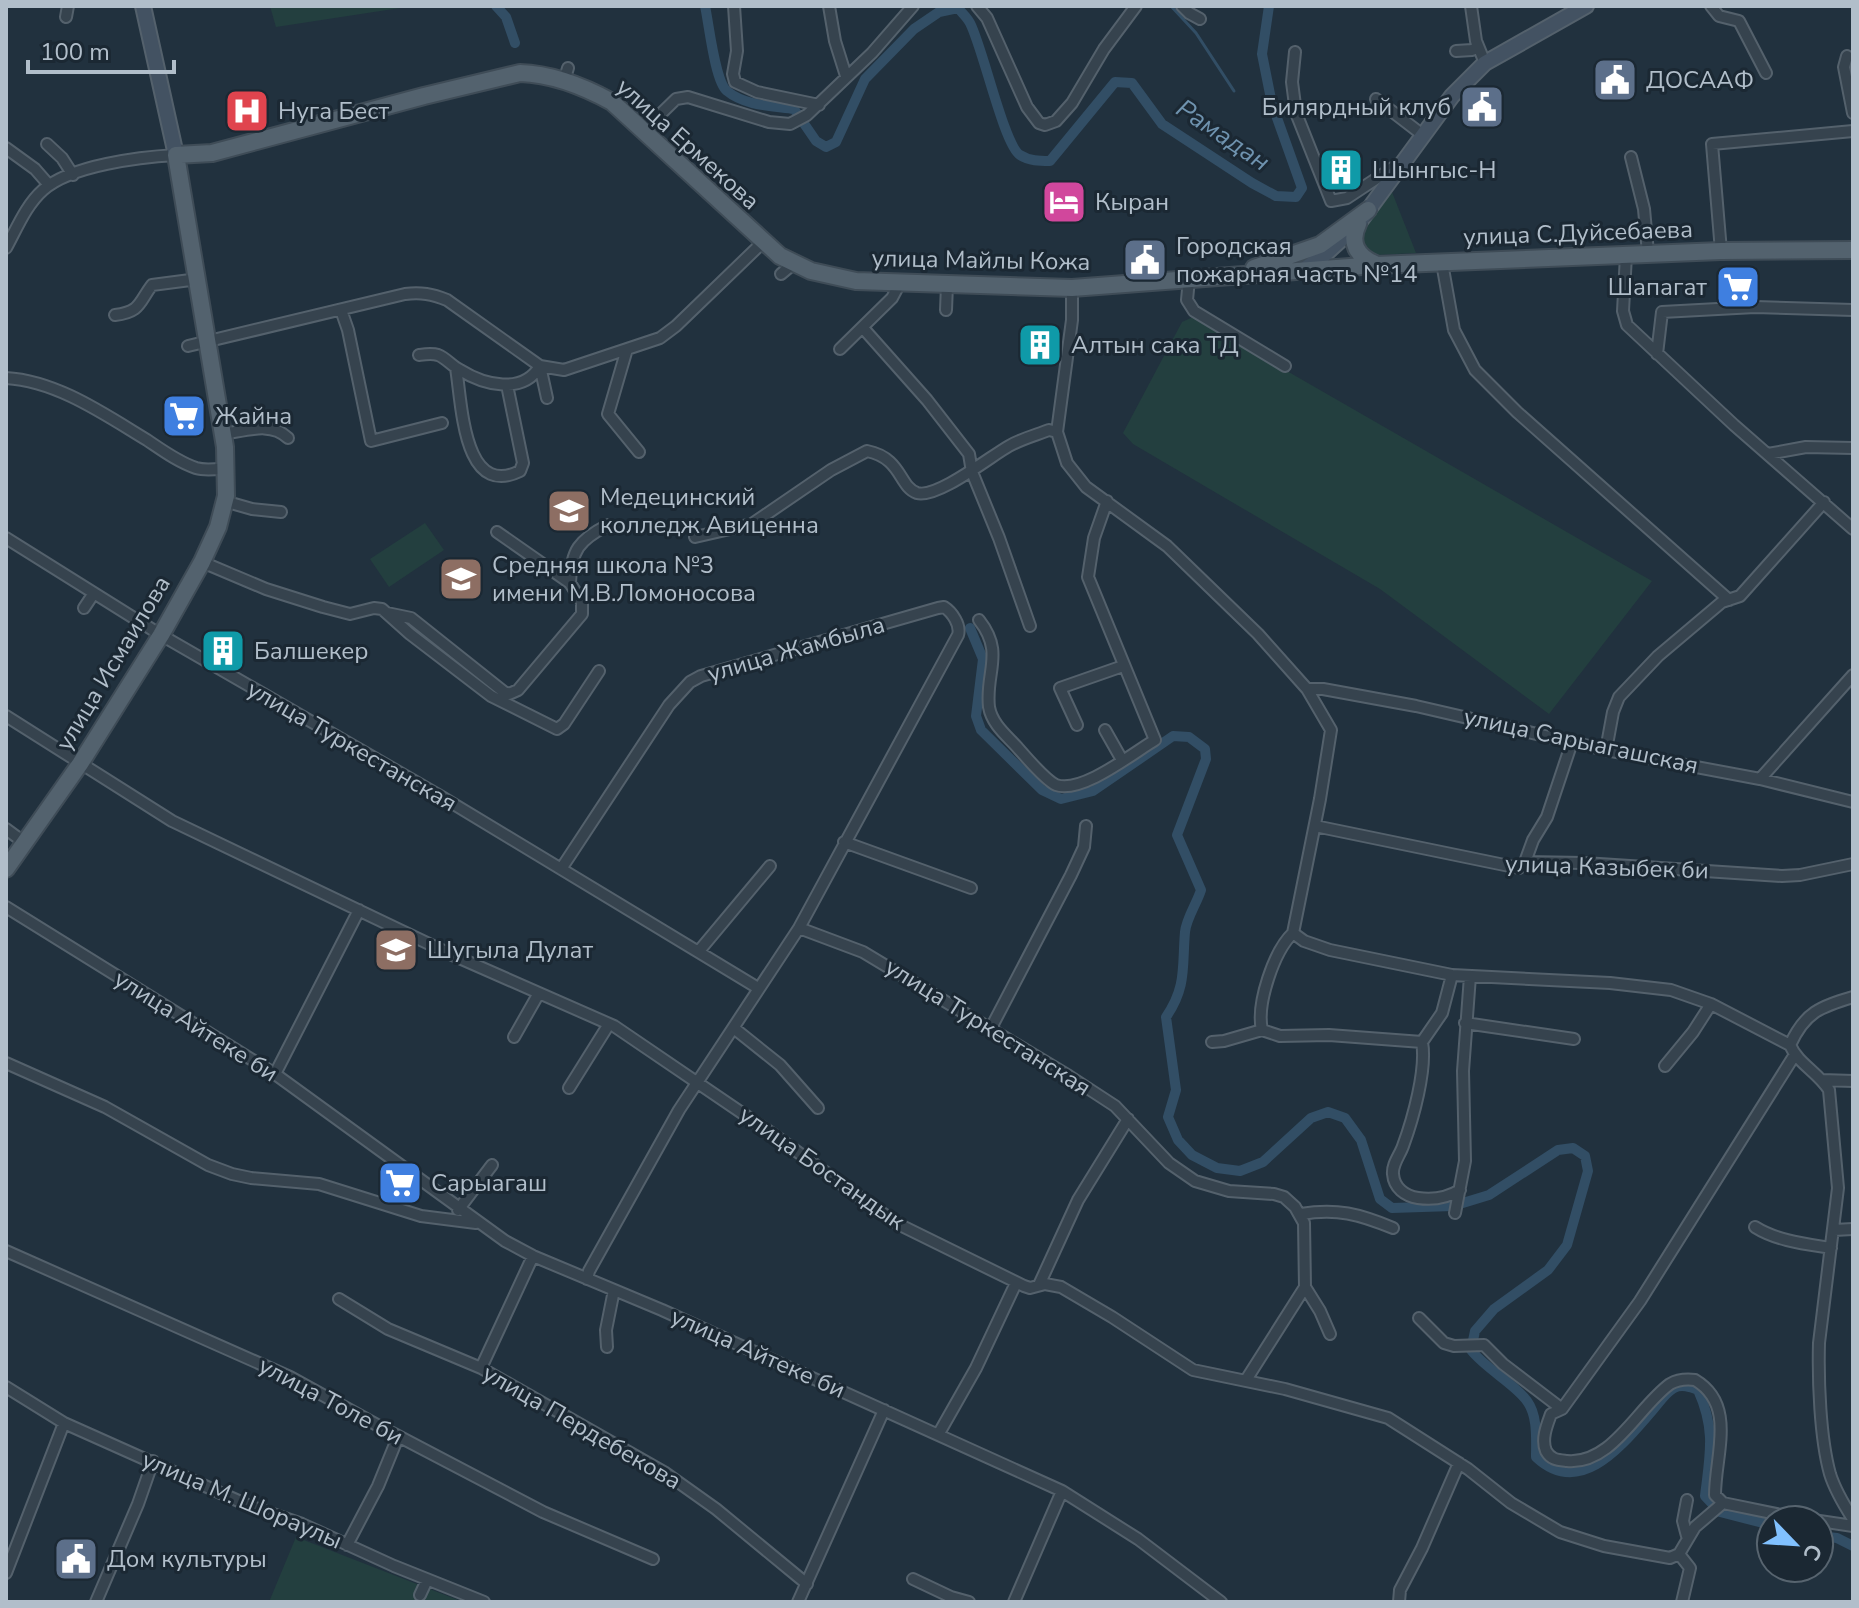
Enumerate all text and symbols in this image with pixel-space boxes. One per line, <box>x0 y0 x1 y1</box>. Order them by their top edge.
scale bar <box>28 24 174 74</box>
text: 100 m <box>40 36 110 68</box>
public building icon: ДОСААФ <box>1591 56 1639 104</box>
place label: ДОСААФ <box>1646 64 1754 96</box>
street label: улица Ермекова <box>610 71 766 217</box>
public building icon: Билярдный клуб <box>1458 83 1506 131</box>
hospital icon: Нуга Бест <box>223 87 271 135</box>
water label: Рамадан <box>1169 91 1277 179</box>
place label: Билярдный клуб <box>1262 91 1451 123</box>
place label: Нуга Бест <box>278 95 390 127</box>
building icon: Шынгыс-Н <box>1317 146 1365 194</box>
place label: Шынгыс-Н <box>1372 154 1497 186</box>
hotel icon: Кыран <box>1040 178 1088 226</box>
place label: Кыран <box>1095 186 1169 218</box>
street label: улица С.Дуйсебаева <box>1463 213 1693 253</box>
place label: Городская пожарная часть №14 <box>1176 230 1418 290</box>
public building icon: Городская пожарная часть №14 <box>1121 236 1169 284</box>
street label: улица Майлы Кожа <box>871 242 1091 278</box>
supermarket icon: Шапагат <box>1714 263 1762 311</box>
place label: Шапагат <box>1608 271 1707 303</box>
building icon: Алтын сака ТД <box>1016 321 1064 369</box>
place label: Алтын сака ТД <box>1071 329 1239 361</box>
supermarket icon: Жайна <box>160 392 208 440</box>
place label: Жайна <box>215 400 292 432</box>
place label: Медецинский колледж Авиценна <box>600 481 819 541</box>
school or university icon: Медецинский колледж Авиценна <box>545 487 593 535</box>
place label: Средняя школа №3 имени М.В.Ломоносова <box>492 549 756 609</box>
school or university icon: Средняя школа №3 имени М.В.Ломоносова <box>437 555 485 603</box>
street label: улица Исмаилова <box>48 570 178 756</box>
street label: улица Жамбыла <box>704 608 888 690</box>
building icon: Балшекер <box>199 627 247 675</box>
place label: Балшекер <box>254 635 369 667</box>
street label: улица Туркестанская <box>241 673 463 819</box>
street label: улица Сарыагашская <box>1461 700 1701 782</box>
street label: улица Казыбек би <box>1505 847 1709 887</box>
school or university icon: Шугыла Дулат <box>372 926 420 974</box>
place label: Шугыла Дулат <box>427 934 593 966</box>
street label: улица Туркестанская <box>879 951 1097 1103</box>
street label: улица Айтеке би <box>108 963 284 1089</box>
street label: улица Бостандык <box>733 1099 912 1238</box>
supermarket icon: Сарыагаш <box>376 1159 424 1207</box>
place label: Сарыагаш <box>431 1167 547 1199</box>
street label: улица Айтеке би <box>666 1300 850 1406</box>
street label: улица Толе би <box>253 1349 409 1453</box>
street label: улица Пердебекова <box>477 1357 687 1497</box>
street label: улица М. Шораулы <box>137 1443 347 1557</box>
north arrow <box>1755 1504 1835 1584</box>
public building icon: Дом культуры <box>52 1535 100 1583</box>
text: С <box>1795 1539 1829 1565</box>
place label: Дом культуры <box>107 1543 267 1575</box>

